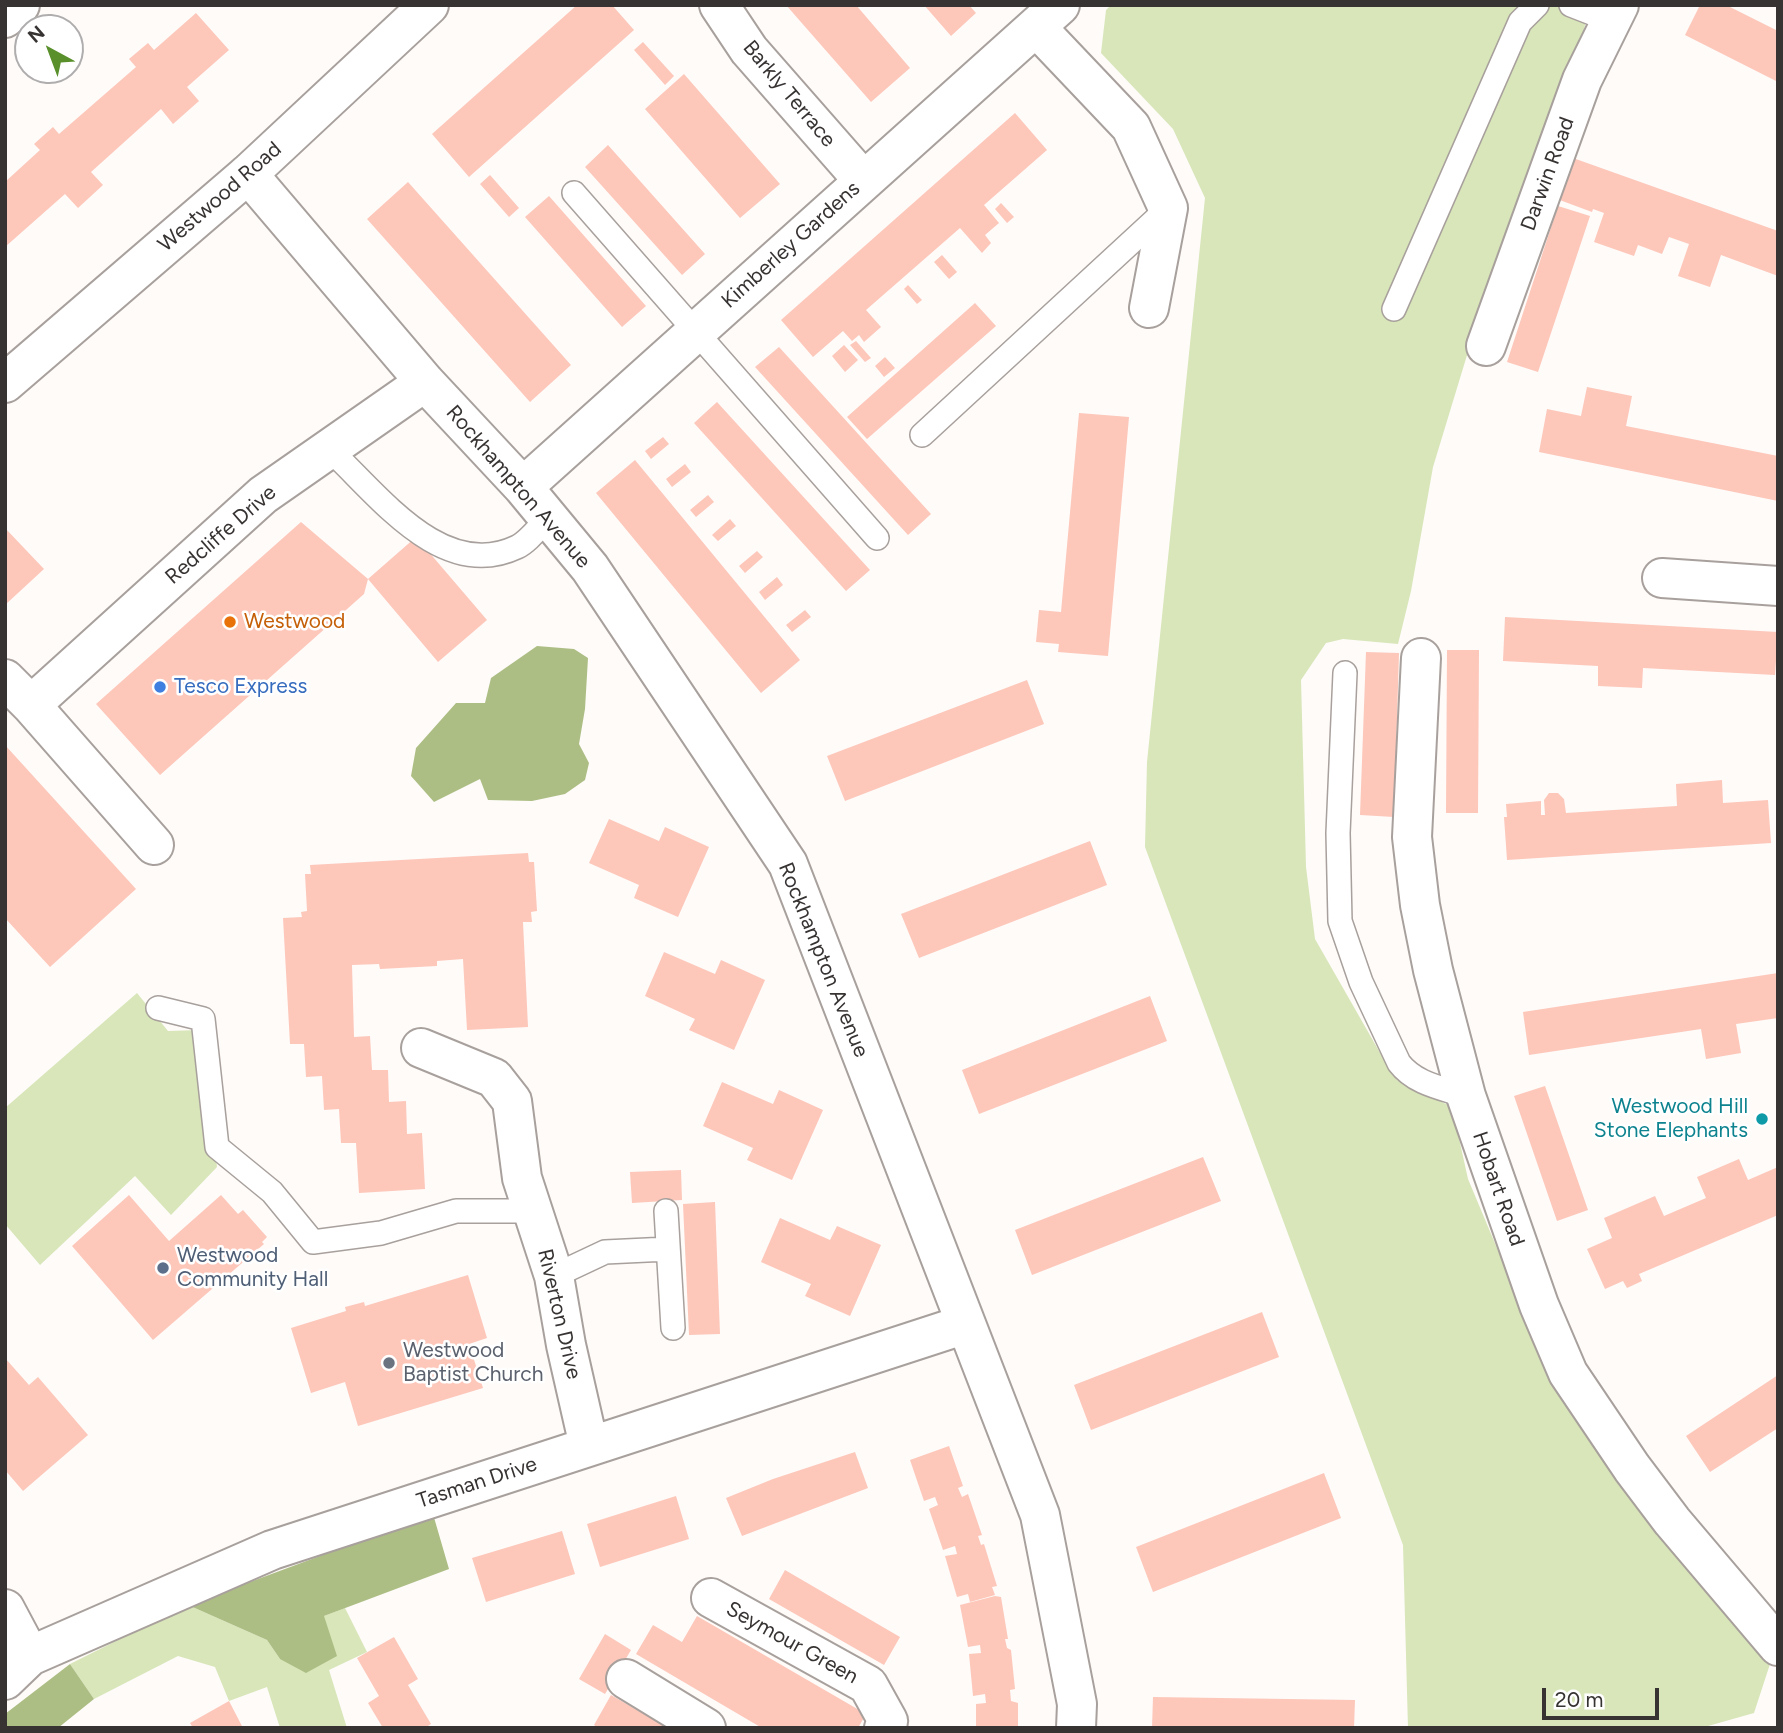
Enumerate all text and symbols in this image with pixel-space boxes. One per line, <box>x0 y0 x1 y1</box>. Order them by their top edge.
north arrow <box>14 14 84 84</box>
text: N <box>23 21 49 48</box>
street label: Barkly Terrace <box>737 36 841 152</box>
street label: Darwin Road <box>1516 114 1580 234</box>
street label: Westwood Road <box>153 137 287 257</box>
street label: Kimberley Gardens <box>717 176 865 314</box>
street label: Rockhampton Avenue <box>440 400 596 574</box>
street label: Redcliffe Drive <box>161 480 281 590</box>
place label: Westwood <box>244 609 345 635</box>
marker: Westwood <box>222 614 238 630</box>
place label: Tesco Express <box>174 674 307 700</box>
marker: Tesco Express <box>152 679 168 695</box>
street label: Rockhampton Avenue <box>772 859 874 1061</box>
place label: Westwood Hill Stone Elephants <box>1594 1094 1748 1144</box>
marker: Westwood Hill Stone Elephants <box>1754 1111 1770 1127</box>
street label: Hobart Road <box>1467 1128 1529 1250</box>
place label: Westwood Community Hall <box>177 1243 328 1293</box>
street label: Riverton Drive <box>532 1246 586 1382</box>
marker: Westwood Community Hall <box>155 1260 171 1276</box>
place label: Westwood Baptist Church <box>403 1338 543 1388</box>
marker: Westwood Baptist Church <box>381 1355 397 1371</box>
street label: Tasman Drive <box>414 1452 540 1514</box>
street label: Seymour Green <box>722 1596 862 1690</box>
scale bar <box>1545 1674 1662 1718</box>
text: 20 m <box>1555 1687 1603 1712</box>

